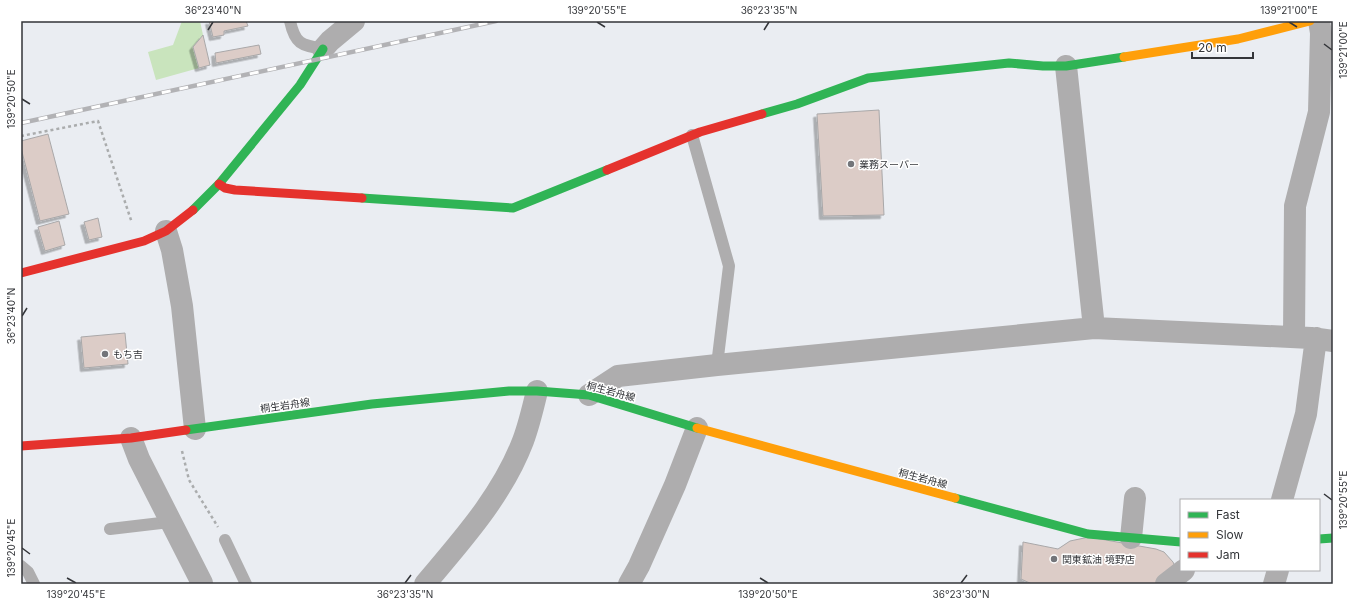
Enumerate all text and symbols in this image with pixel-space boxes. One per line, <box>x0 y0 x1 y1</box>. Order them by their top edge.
text: 36°23'40"N <box>185 4 241 16</box>
text: 139°20'55"E <box>567 4 627 16</box>
text: 36°23'35"N <box>741 4 797 16</box>
text: 139°21'00"E <box>1260 4 1318 16</box>
text: 139°21'00"E <box>1337 21 1349 79</box>
scale bar <box>1192 34 1253 60</box>
text: 20 m <box>1198 40 1227 55</box>
text: 139°20'50"E <box>5 69 17 129</box>
place label: 業務スーパー <box>859 158 919 170</box>
marker: 業務スーパー <box>846 159 856 169</box>
text: 36°23'40"N <box>5 288 17 344</box>
place label: もち吉 <box>113 348 143 360</box>
marker: もち吉 <box>100 349 110 359</box>
street label: 桐生岩舟線 <box>585 379 637 403</box>
street label: 桐生岩舟線 <box>259 396 311 414</box>
street label: 桐生岩舟線 <box>897 466 949 490</box>
text: 139°20'55"E <box>1337 470 1349 530</box>
legend <box>1180 499 1320 571</box>
text: Fast <box>1216 507 1240 522</box>
text: 139°20'45"E <box>5 519 17 578</box>
text: Slow <box>1216 527 1244 542</box>
text: Jam <box>1216 547 1240 562</box>
place label: 関東鉱油 境野店 <box>1062 553 1135 565</box>
marker: 関東鉱油 境野店 <box>1049 554 1059 564</box>
text: 139°20'45"E <box>47 588 106 600</box>
text: 36°23'35"N <box>377 588 433 600</box>
text: 139°20'50"E <box>738 588 798 600</box>
text: 36°23'30"N <box>933 588 989 600</box>

